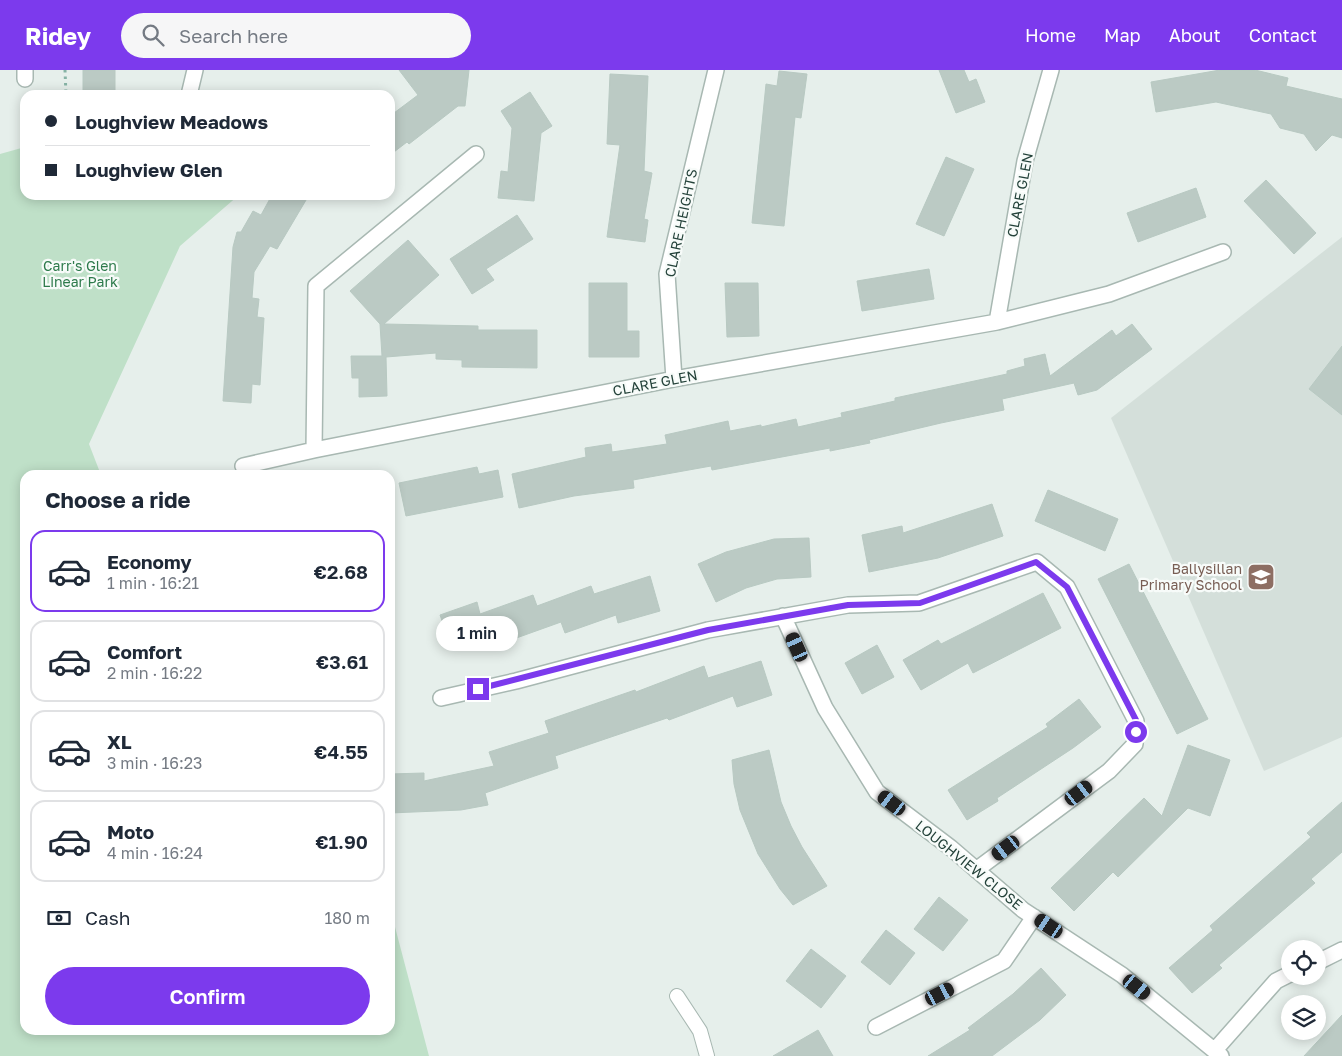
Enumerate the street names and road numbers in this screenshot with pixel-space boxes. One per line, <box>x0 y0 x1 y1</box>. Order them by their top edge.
street label: CLARE GLEN <box>1003 151 1036 239</box>
street label: CLARE HEIGHTS <box>661 167 700 279</box>
street label: CLARE GLEN <box>611 366 699 399</box>
street label: LOUGHVIEW CLOSE <box>912 816 1026 913</box>

